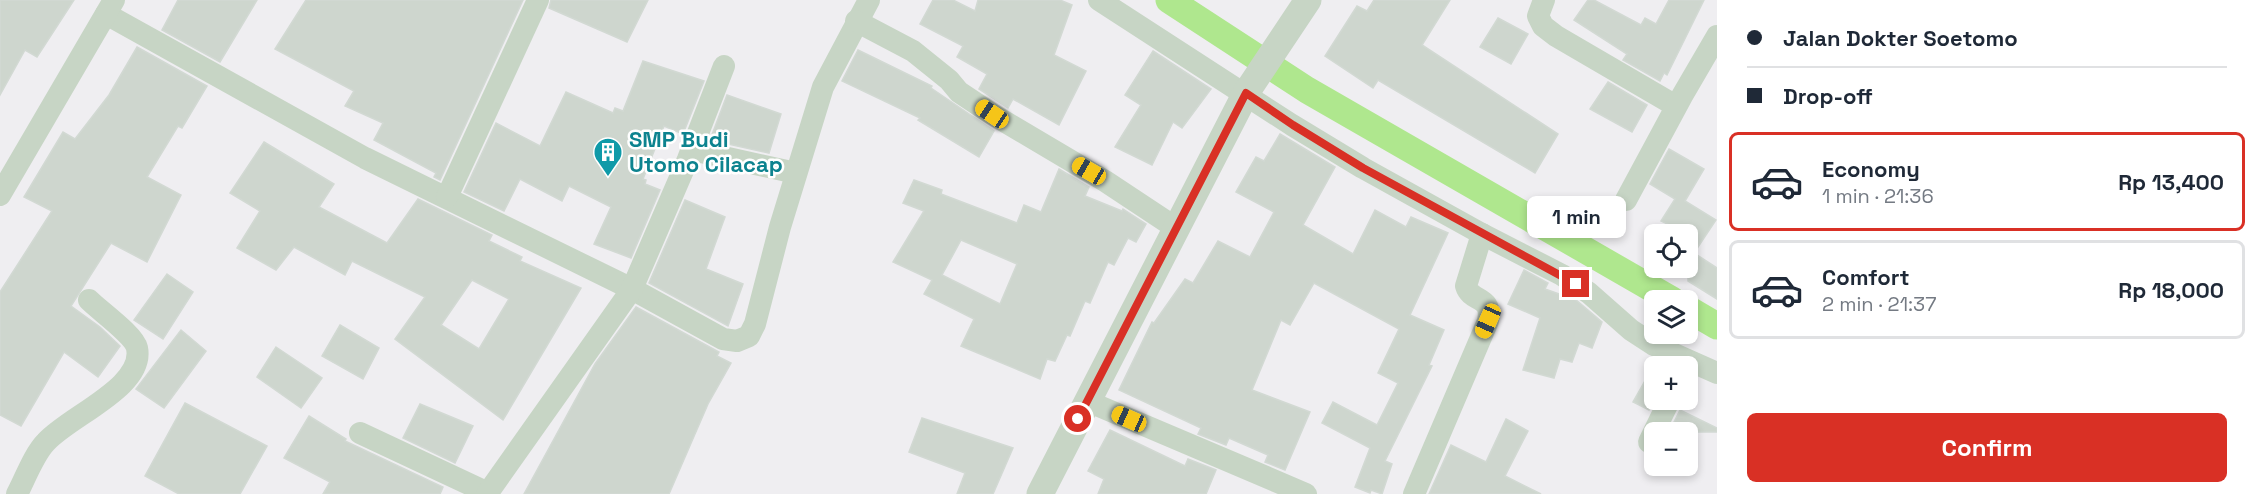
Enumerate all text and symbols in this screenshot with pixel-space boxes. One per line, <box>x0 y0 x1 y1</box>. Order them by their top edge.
text: Jalan Dokter Soetomo <box>1783 24 2018 52</box>
text: Drop-off <box>1783 82 1873 110</box>
car <box>972 96 1012 132</box>
place label: SMP Budi Utomo Cilacap <box>629 125 783 178</box>
building icon: SMP Budi Utomo Cilacap <box>592 136 624 178</box>
car <box>1069 154 1109 188</box>
icon: car <box>1750 155 1804 209</box>
text: Economy <box>1822 155 1920 183</box>
text: Rp 13,400 <box>2118 168 2224 196</box>
text: 1 min · 21:36 <box>1822 183 1934 209</box>
callout: 1 min <box>1526 197 1626 239</box>
text: 1 min <box>1552 204 1601 230</box>
map controls <box>1644 224 1698 476</box>
button: locate <box>1644 224 1698 278</box>
icon: car <box>1750 263 1804 317</box>
text: Comfort <box>1822 263 1910 291</box>
route end <box>1562 270 1589 297</box>
text: Rp 18,000 <box>2118 276 2224 304</box>
button: layers <box>1644 290 1698 344</box>
text: 2 min · 21:37 <box>1822 291 1936 317</box>
car <box>1472 301 1504 341</box>
button: + <box>1644 356 1698 410</box>
car <box>1109 403 1149 435</box>
route start <box>1064 405 1091 432</box>
button: Confirm <box>1747 413 2227 482</box>
button: − <box>1644 422 1698 476</box>

